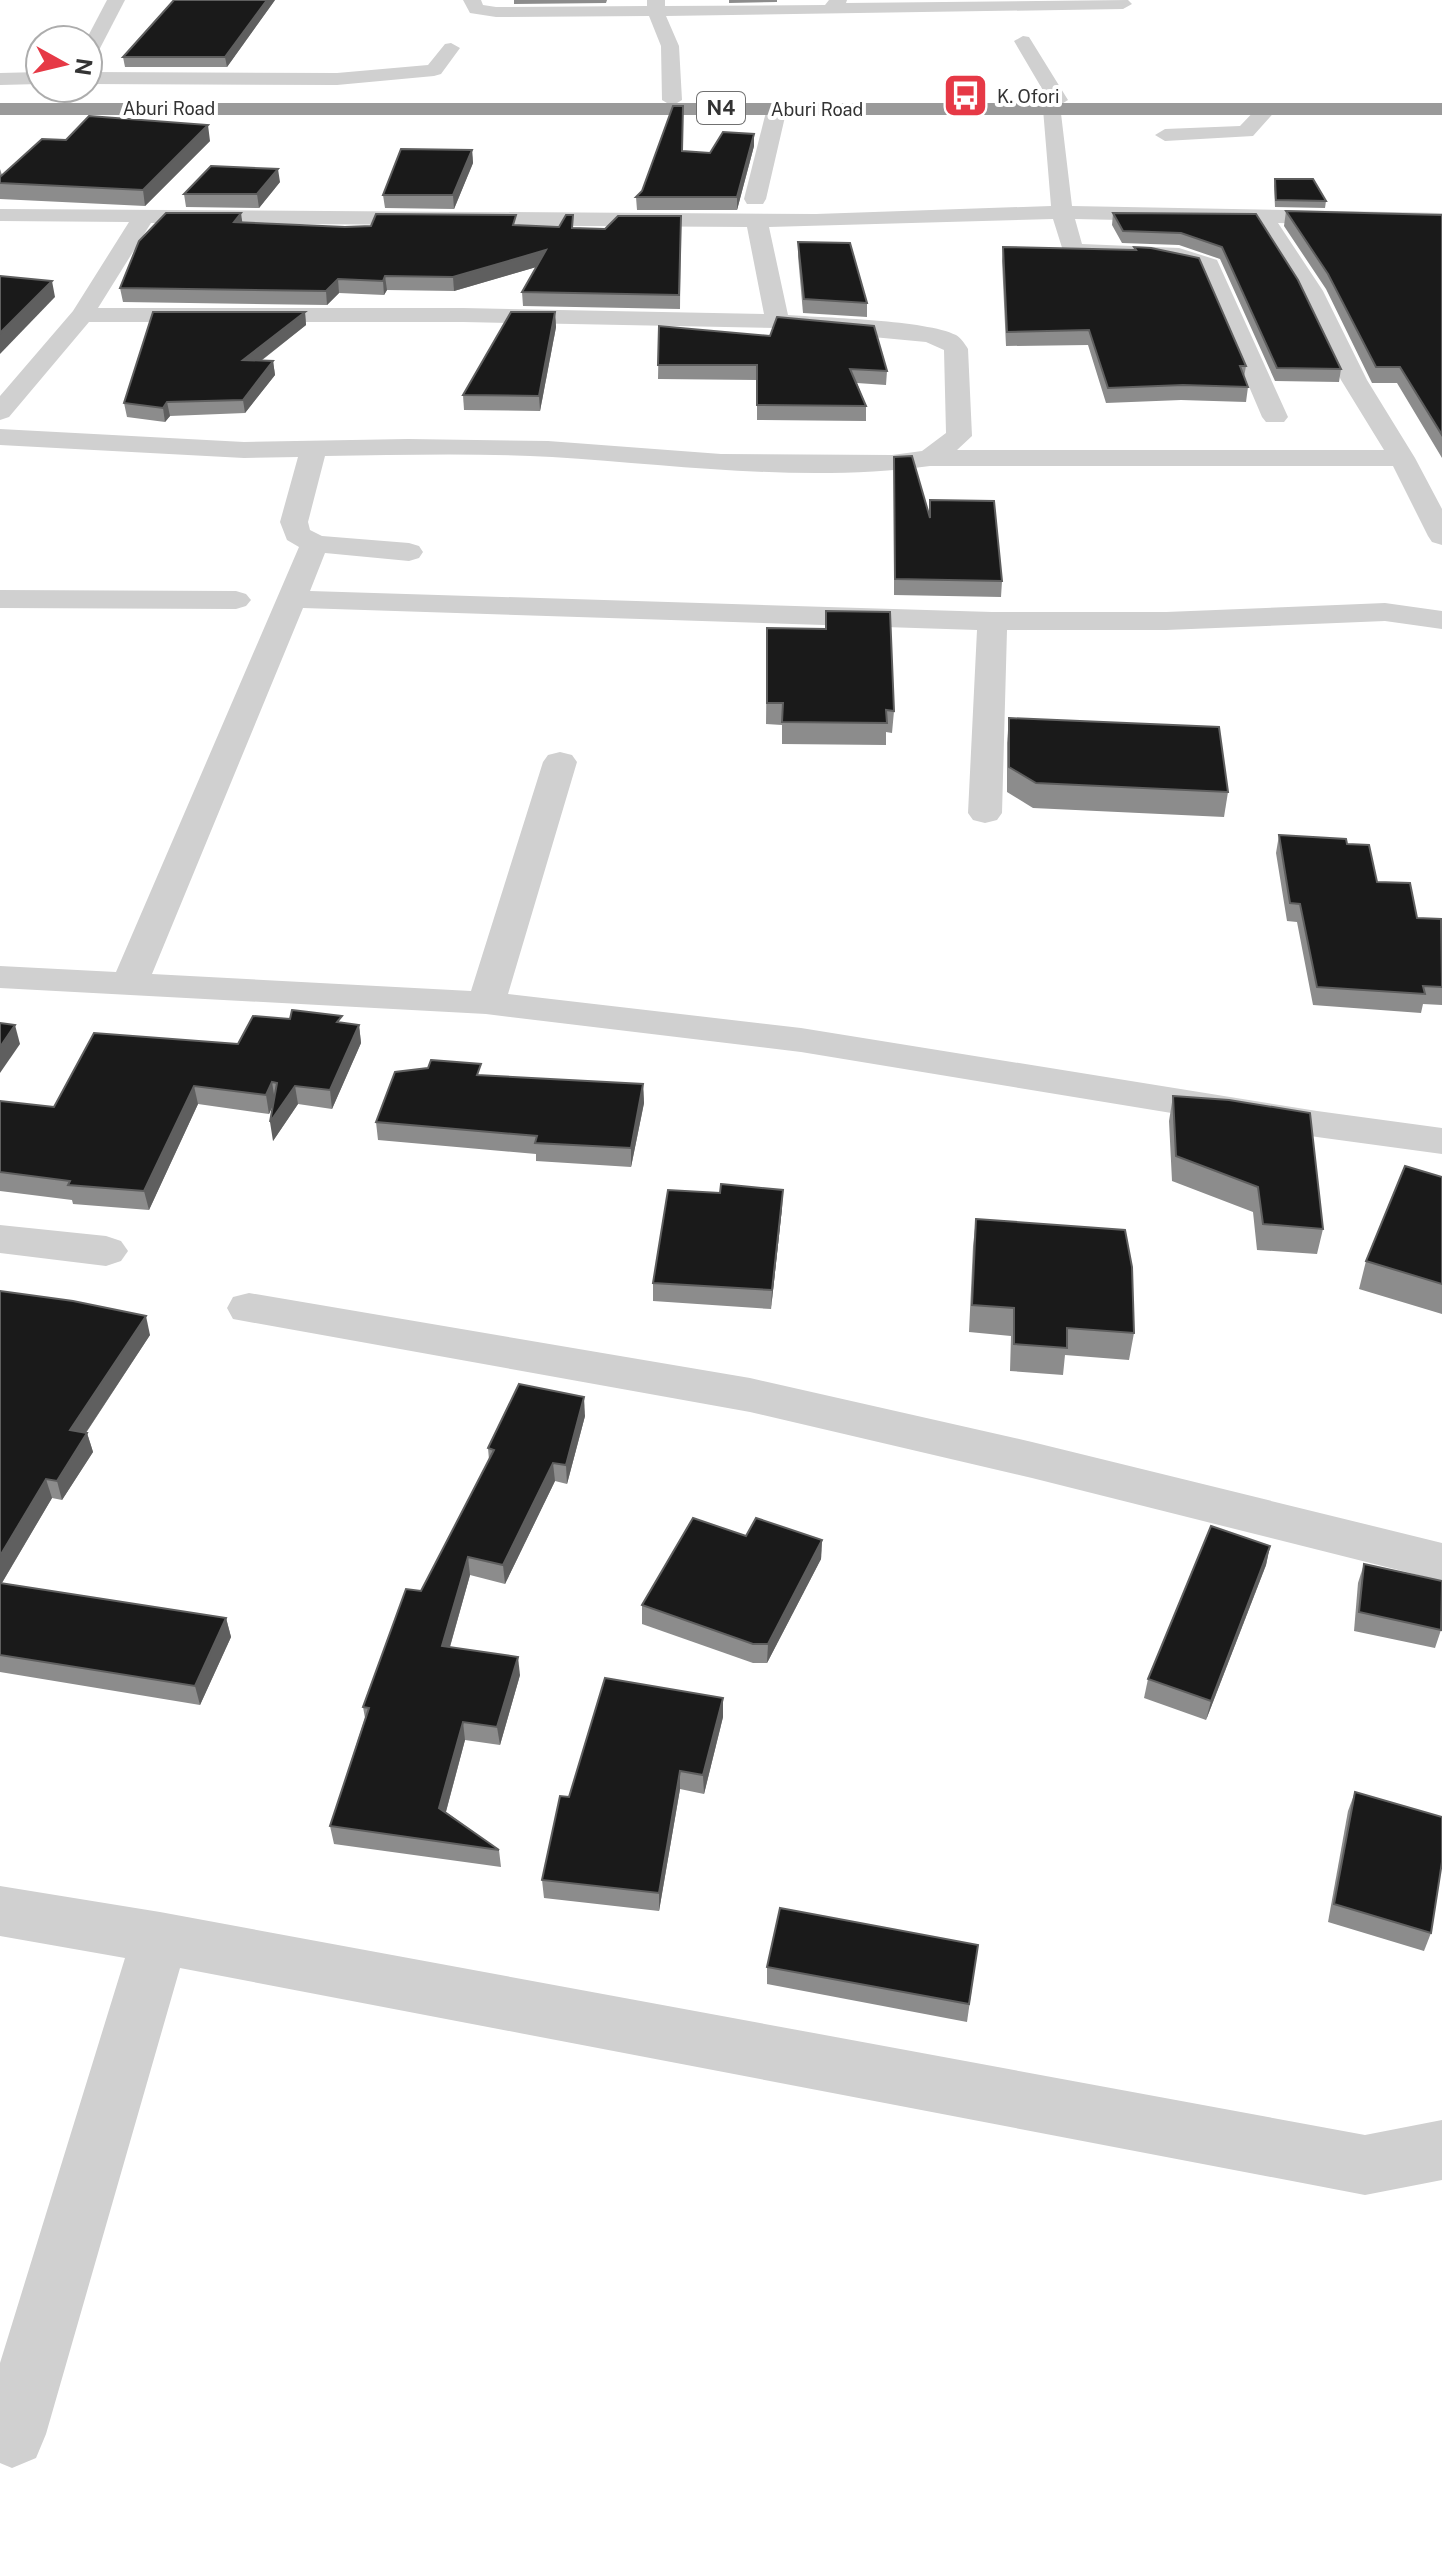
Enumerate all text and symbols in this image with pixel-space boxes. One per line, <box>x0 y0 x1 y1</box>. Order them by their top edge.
north arrow <box>24 24 104 104</box>
text: N <box>70 56 98 77</box>
bus stop icon: K. Ofori <box>942 72 990 120</box>
place label: K. Ofori <box>997 86 1059 107</box>
road number: N4 <box>697 92 745 124</box>
street label: Aburi Road <box>123 98 215 119</box>
street label: Aburi Road <box>771 99 863 120</box>

